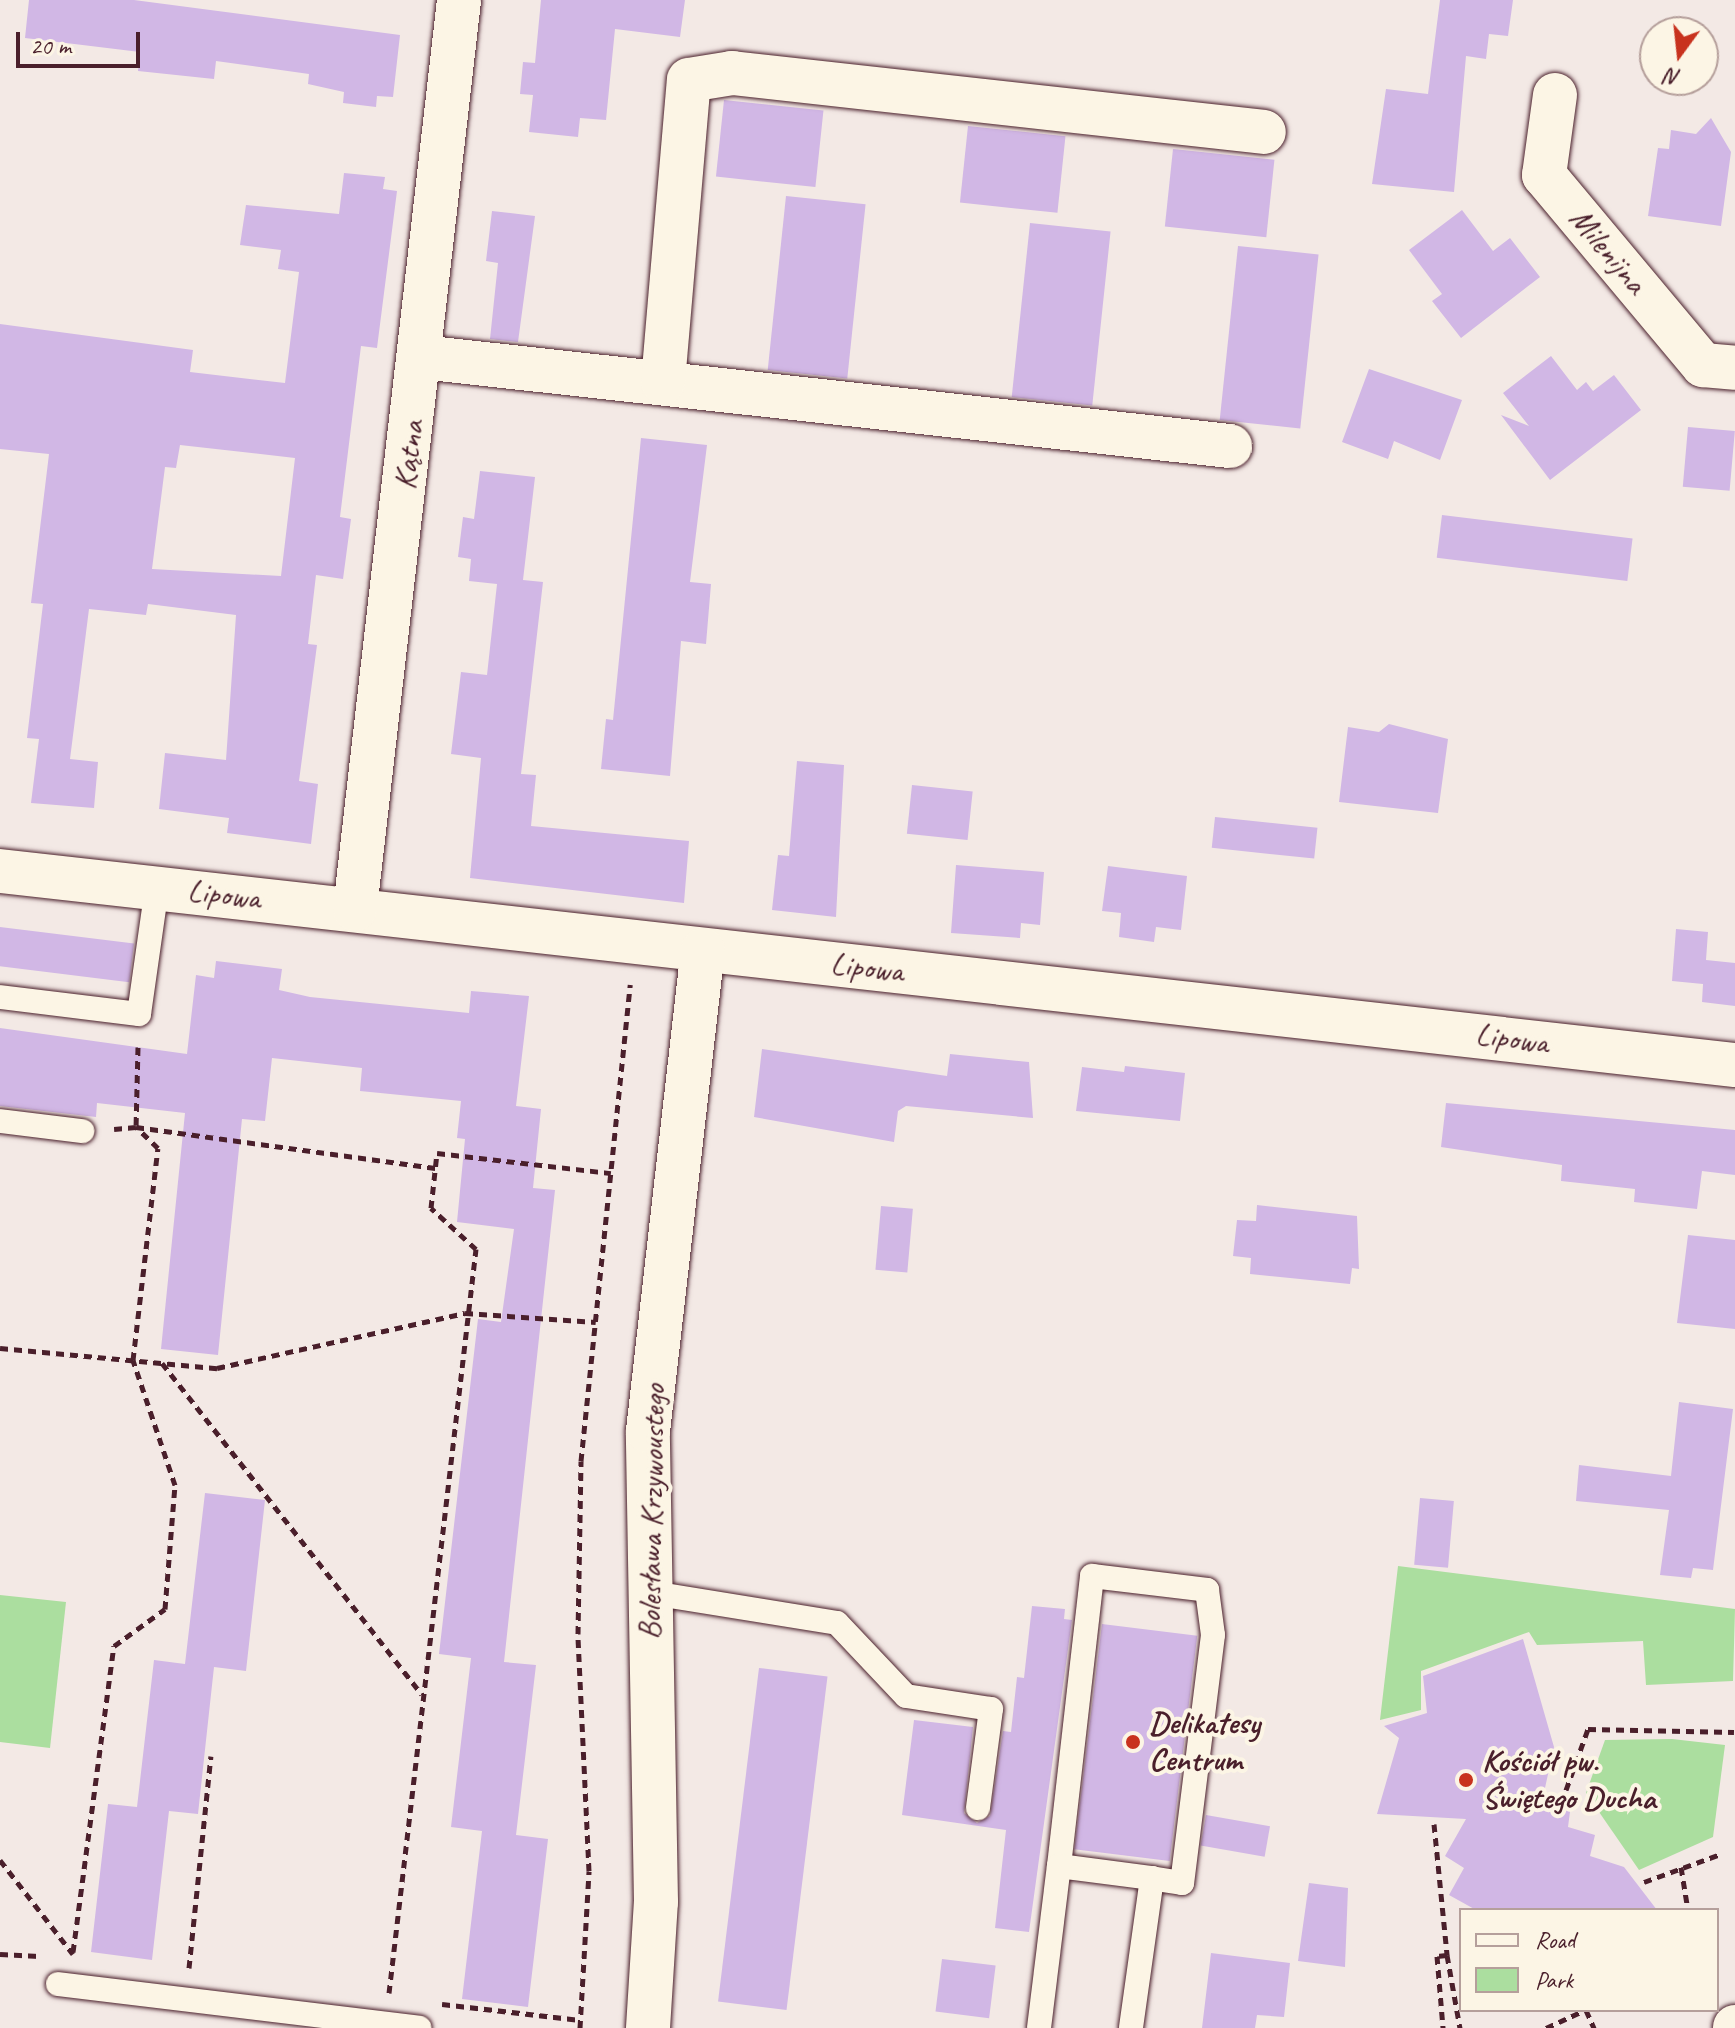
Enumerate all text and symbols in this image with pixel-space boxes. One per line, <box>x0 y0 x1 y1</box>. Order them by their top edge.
scale bar <box>20 16 144 66</box>
north arrow <box>1639 16 1719 96</box>
text: 20 m <box>30 31 71 61</box>
text: N <box>1663 62 1684 93</box>
street label: Milenijna <box>1561 200 1655 302</box>
street label: Kątna <box>386 418 432 492</box>
street label: Lipowa <box>186 872 262 918</box>
street label: Lipowa <box>829 945 905 991</box>
street label: Lipowa <box>1473 1015 1551 1063</box>
street label: Bolesława Krzywoustego <box>631 1384 673 1640</box>
place label: Delikatesy Centrum <box>1149 1705 1260 1780</box>
marker: Delikatesy Centrum <box>1124 1733 1142 1751</box>
place label: Kościół pw. Świętego Ducha <box>1482 1743 1654 1818</box>
marker: Kościół pw. Świętego Ducha <box>1457 1771 1475 1789</box>
legend <box>1459 1908 1719 2012</box>
text: Road <box>1535 1925 1575 1955</box>
text: Park <box>1535 1965 1573 1995</box>

